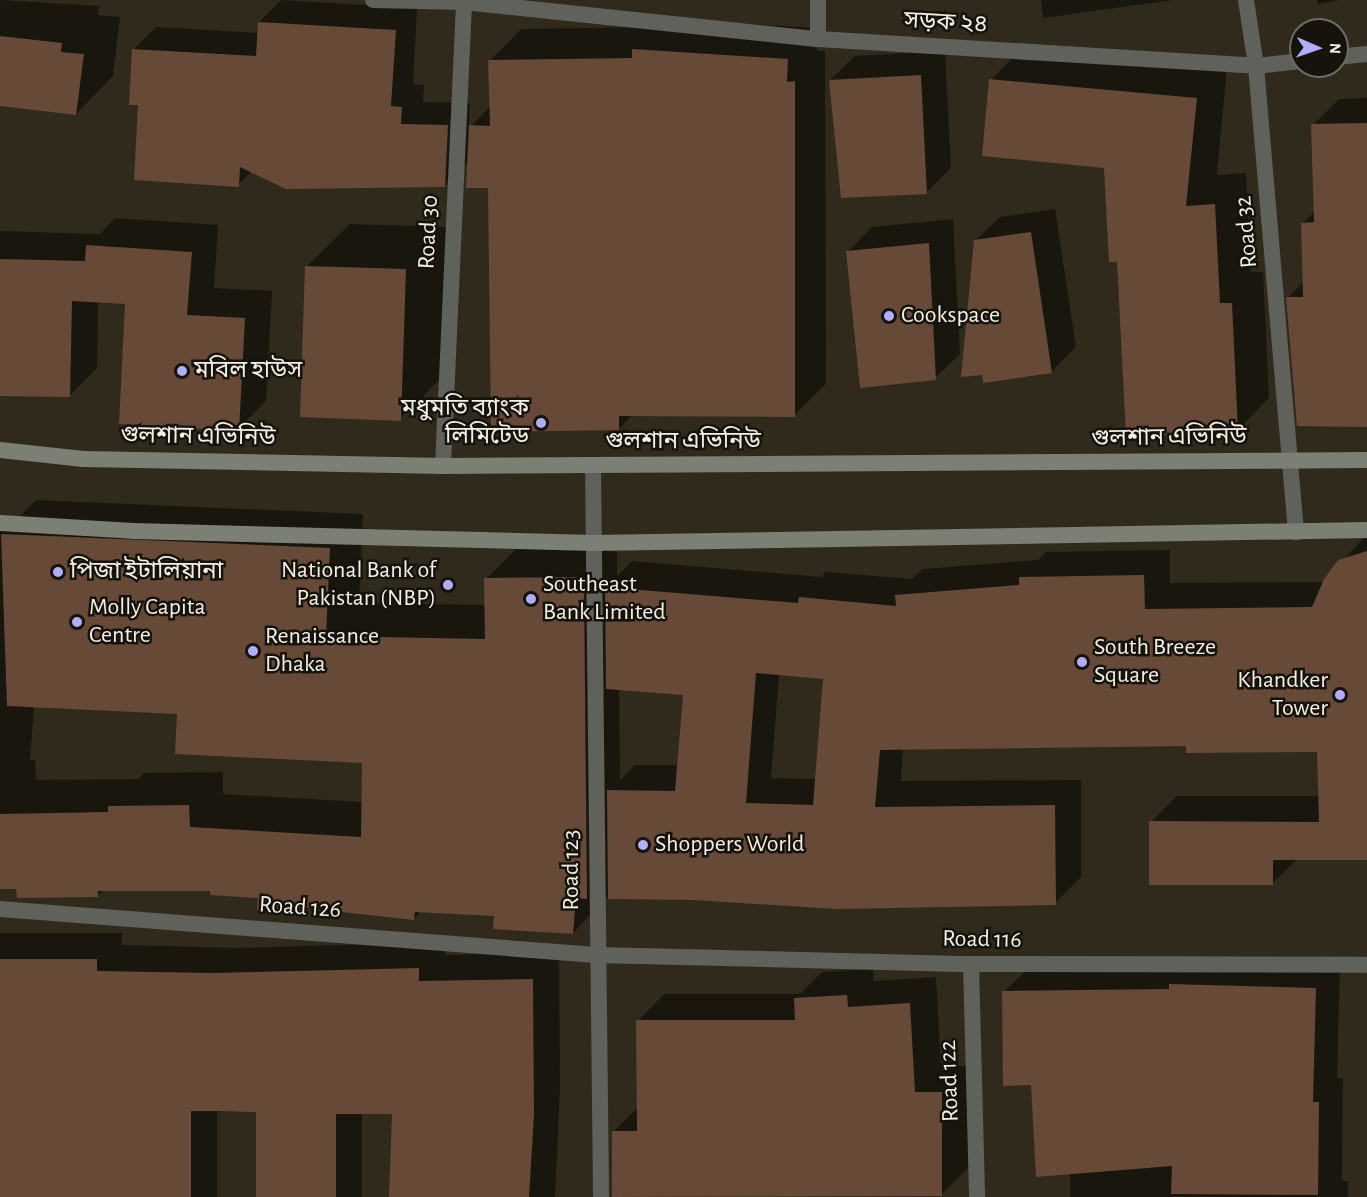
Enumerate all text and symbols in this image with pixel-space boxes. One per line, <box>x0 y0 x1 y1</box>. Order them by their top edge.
street label: সড়ক ২৪ <box>903 6 989 40</box>
north arrow <box>1289 18 1349 78</box>
text: N <box>1327 43 1343 54</box>
street label: Road 30 <box>413 194 445 270</box>
street label: Road 32 <box>1229 195 1265 269</box>
place label: Cookspace <box>901 302 1000 330</box>
marker: Cookspace <box>882 309 896 323</box>
place label: মবিল হাউস <box>194 357 302 385</box>
marker: মবিল হাউস <box>175 364 189 378</box>
place label: মধুমতি ব্যাংক লিমিটেড <box>401 395 529 451</box>
marker: মধুমতি ব্যাংক লিমিটেড <box>534 416 548 430</box>
street label: গুলশান এভিনিউ <box>120 421 276 453</box>
street label: গুলশান এভিনিউ <box>1091 422 1247 454</box>
street label: গুলশান এভিনিউ <box>605 428 761 456</box>
place label: National Bank of Pakistan (NBP) <box>281 557 436 613</box>
place label: পিজা ইটালিয়ানা <box>70 558 223 586</box>
marker: পিজা ইটালিয়ানা <box>51 565 65 579</box>
place label: Southeast Bank Limited <box>543 571 666 627</box>
marker: National Bank of Pakistan (NBP) <box>441 578 455 592</box>
marker: Southeast Bank Limited <box>524 592 538 606</box>
place label: Molly Capita Centre <box>89 594 206 650</box>
marker: Molly Capita Centre <box>70 615 84 629</box>
place label: Renaissance Dhaka <box>265 623 379 679</box>
place label: South Breeze Square <box>1094 634 1216 690</box>
marker: Renaissance Dhaka <box>246 644 260 658</box>
marker: South Breeze Square <box>1075 655 1089 669</box>
place label: Khandker Tower <box>1237 667 1328 723</box>
marker: Khandker Tower <box>1333 688 1347 702</box>
street label: Road 123 <box>558 830 586 910</box>
place label: Shoppers World <box>655 831 804 859</box>
marker: Shoppers World <box>636 838 650 852</box>
street label: Road 126 <box>258 891 342 925</box>
street label: Road 116 <box>942 925 1022 955</box>
street label: Road 122 <box>934 1040 966 1122</box>

